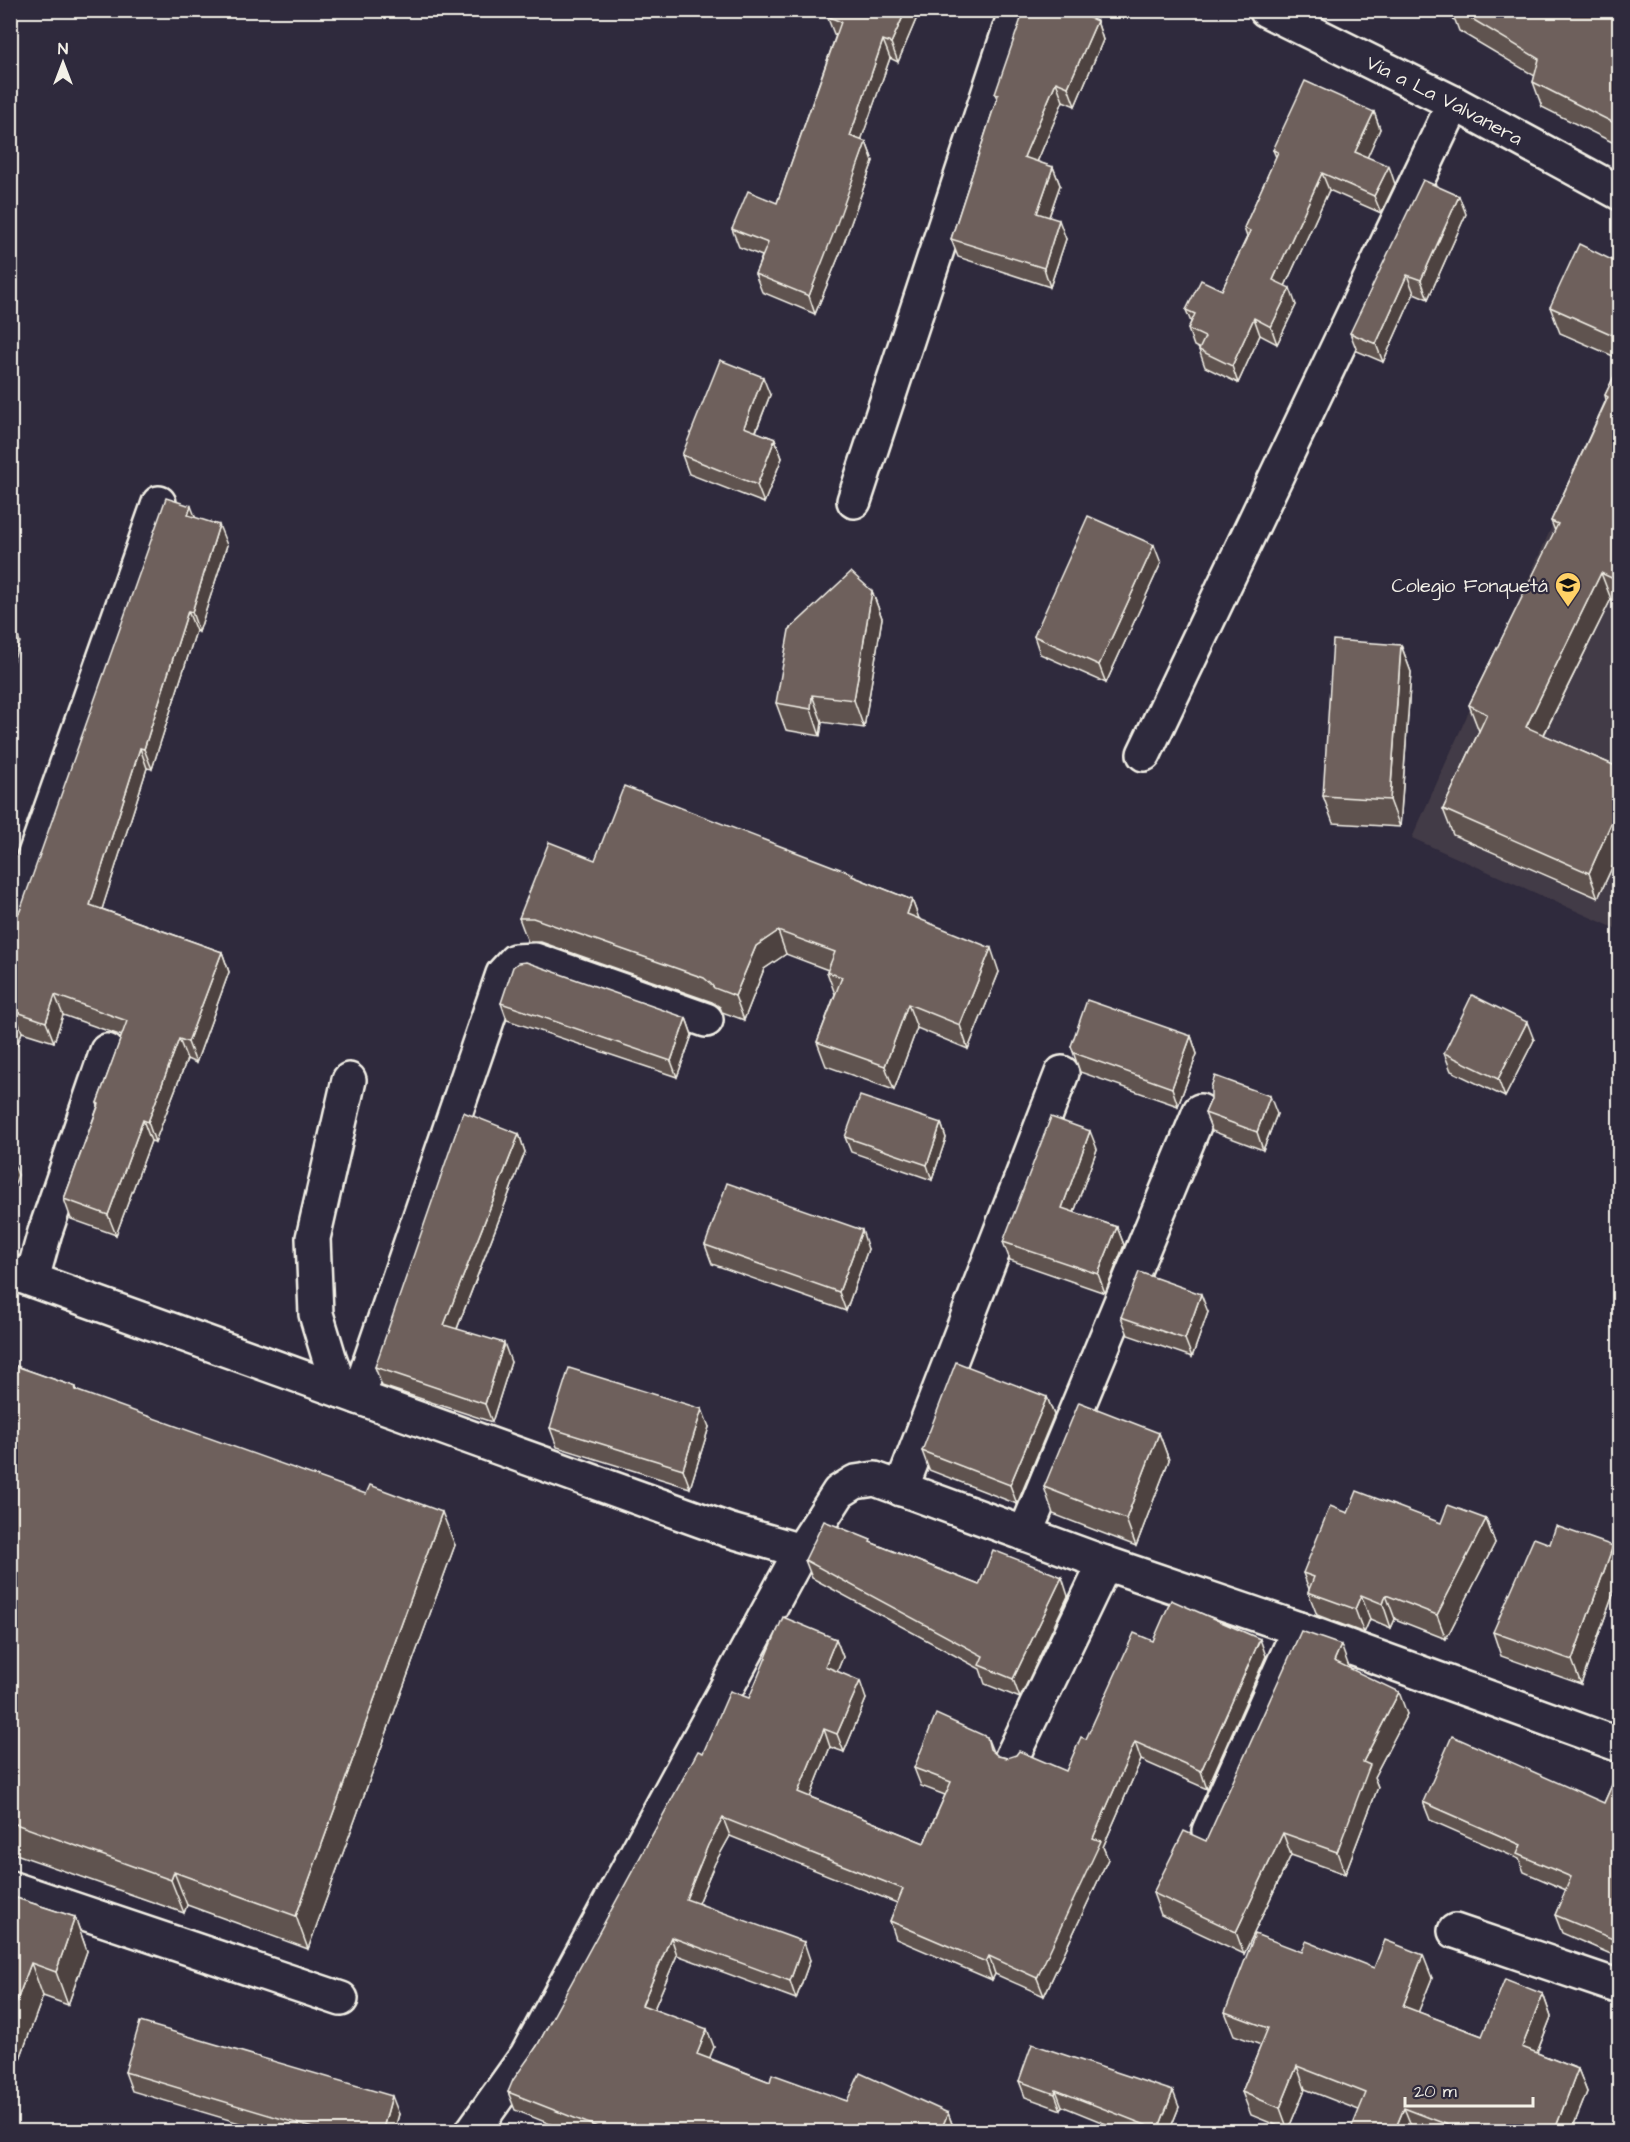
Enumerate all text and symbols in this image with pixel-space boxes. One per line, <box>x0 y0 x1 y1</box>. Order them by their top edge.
north arrow <box>33 33 93 93</box>
text: N <box>58 38 68 60</box>
street label: Vía a La Valvanera <box>1361 49 1527 153</box>
school or university icon: Colegio Fonquetá <box>1553 570 1583 608</box>
place label: Colegio Fonquetá <box>1391 572 1548 601</box>
scale bar <box>1405 2070 1532 2108</box>
text: 20 m <box>1414 2079 1457 2104</box>

